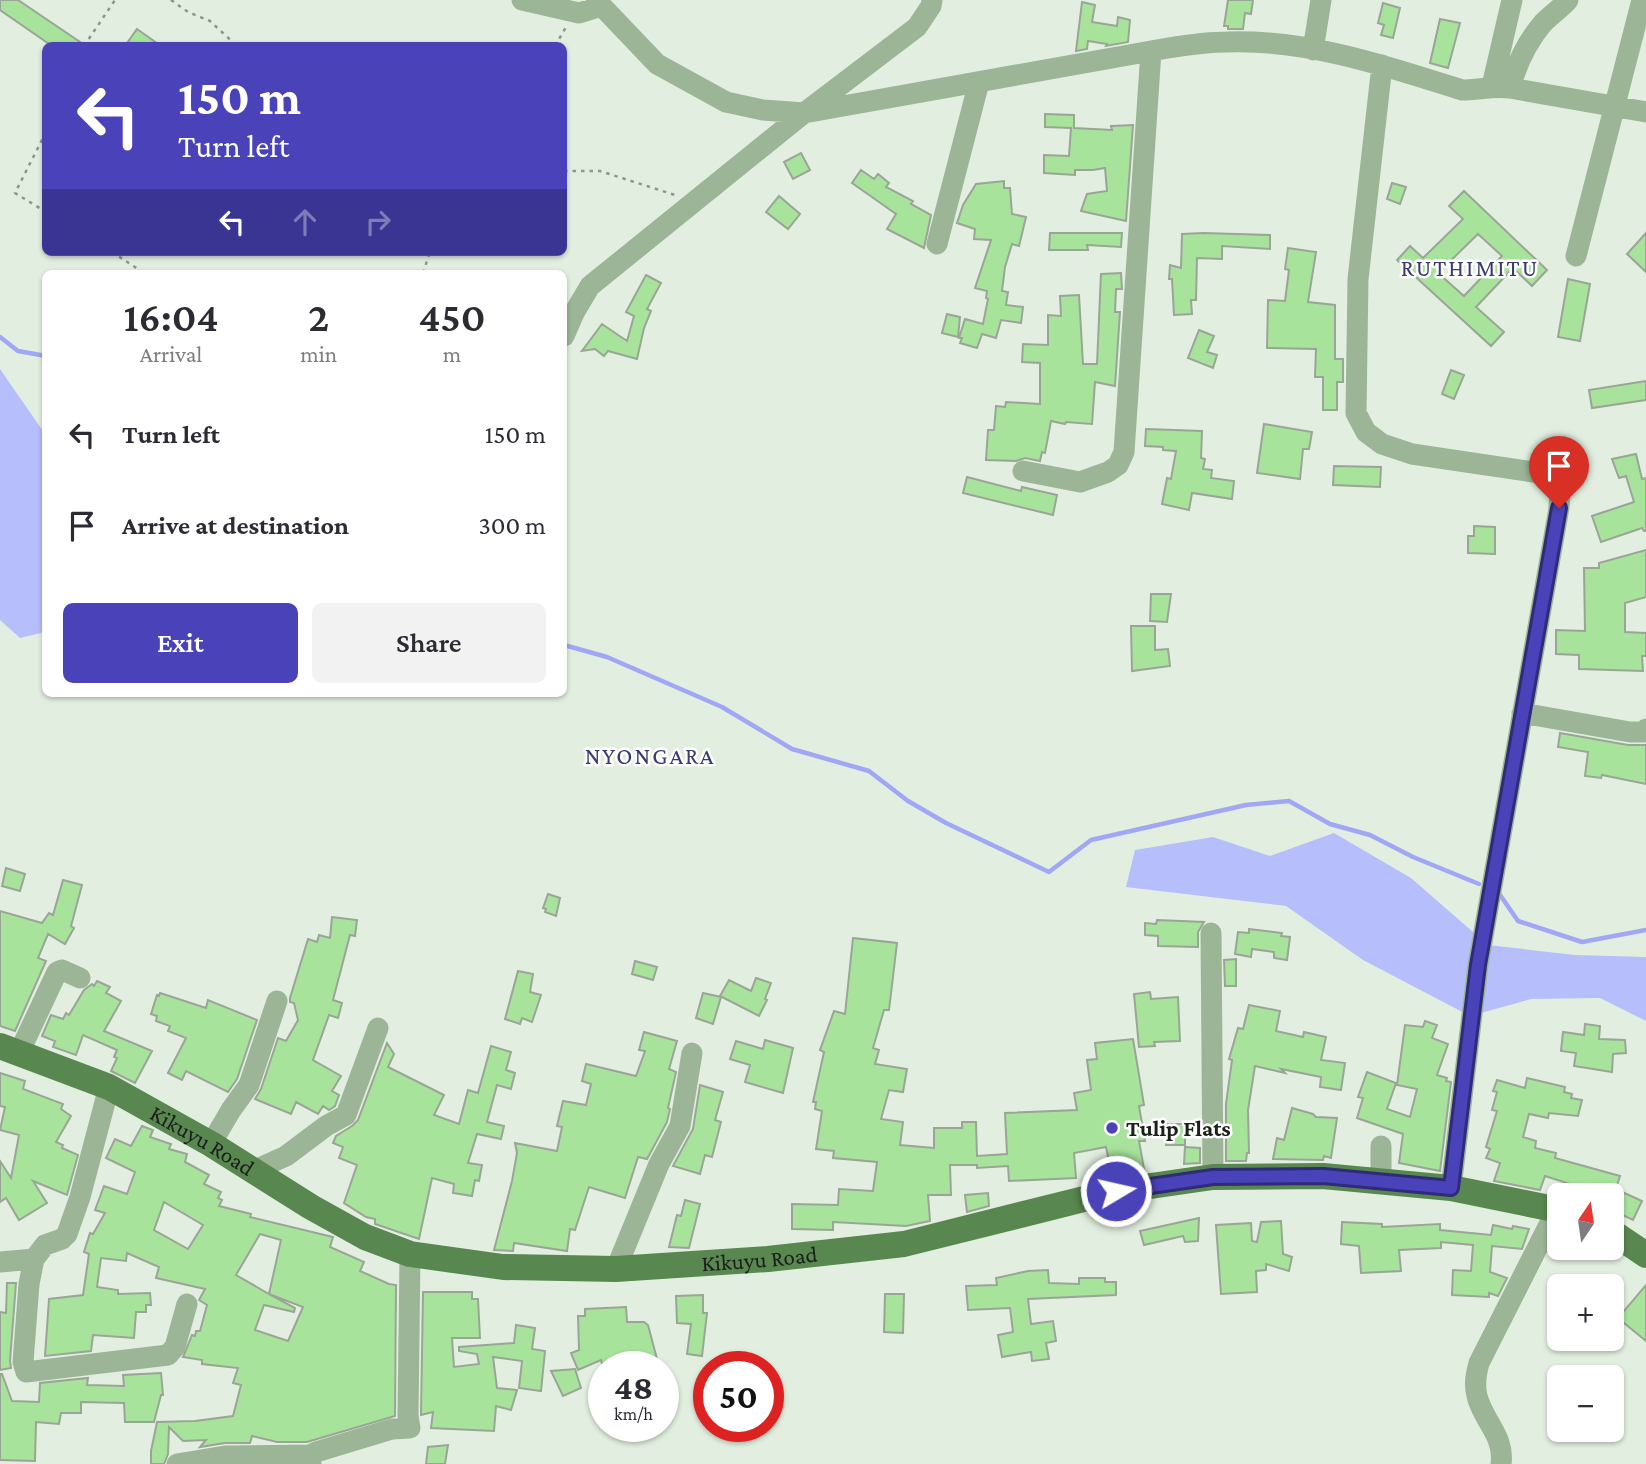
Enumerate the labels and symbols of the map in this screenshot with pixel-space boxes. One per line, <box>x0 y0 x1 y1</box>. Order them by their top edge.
district label: RUTHIMITU <box>1401 254 1539 281</box>
pin <box>1529 436 1589 508</box>
district label: NYONGARA <box>585 742 715 769</box>
street label: Kikuyu Road <box>146 1100 259 1181</box>
place label: Tulip Flats <box>1126 1115 1231 1141</box>
marker: Tulip Flats <box>1104 1120 1120 1136</box>
position arrow <box>1079 1154 1153 1228</box>
north arrow <box>1547 1183 1624 1260</box>
street label: Kikuyu Road <box>701 1241 819 1276</box>
speed limit sign: 50 <box>693 1351 784 1442</box>

